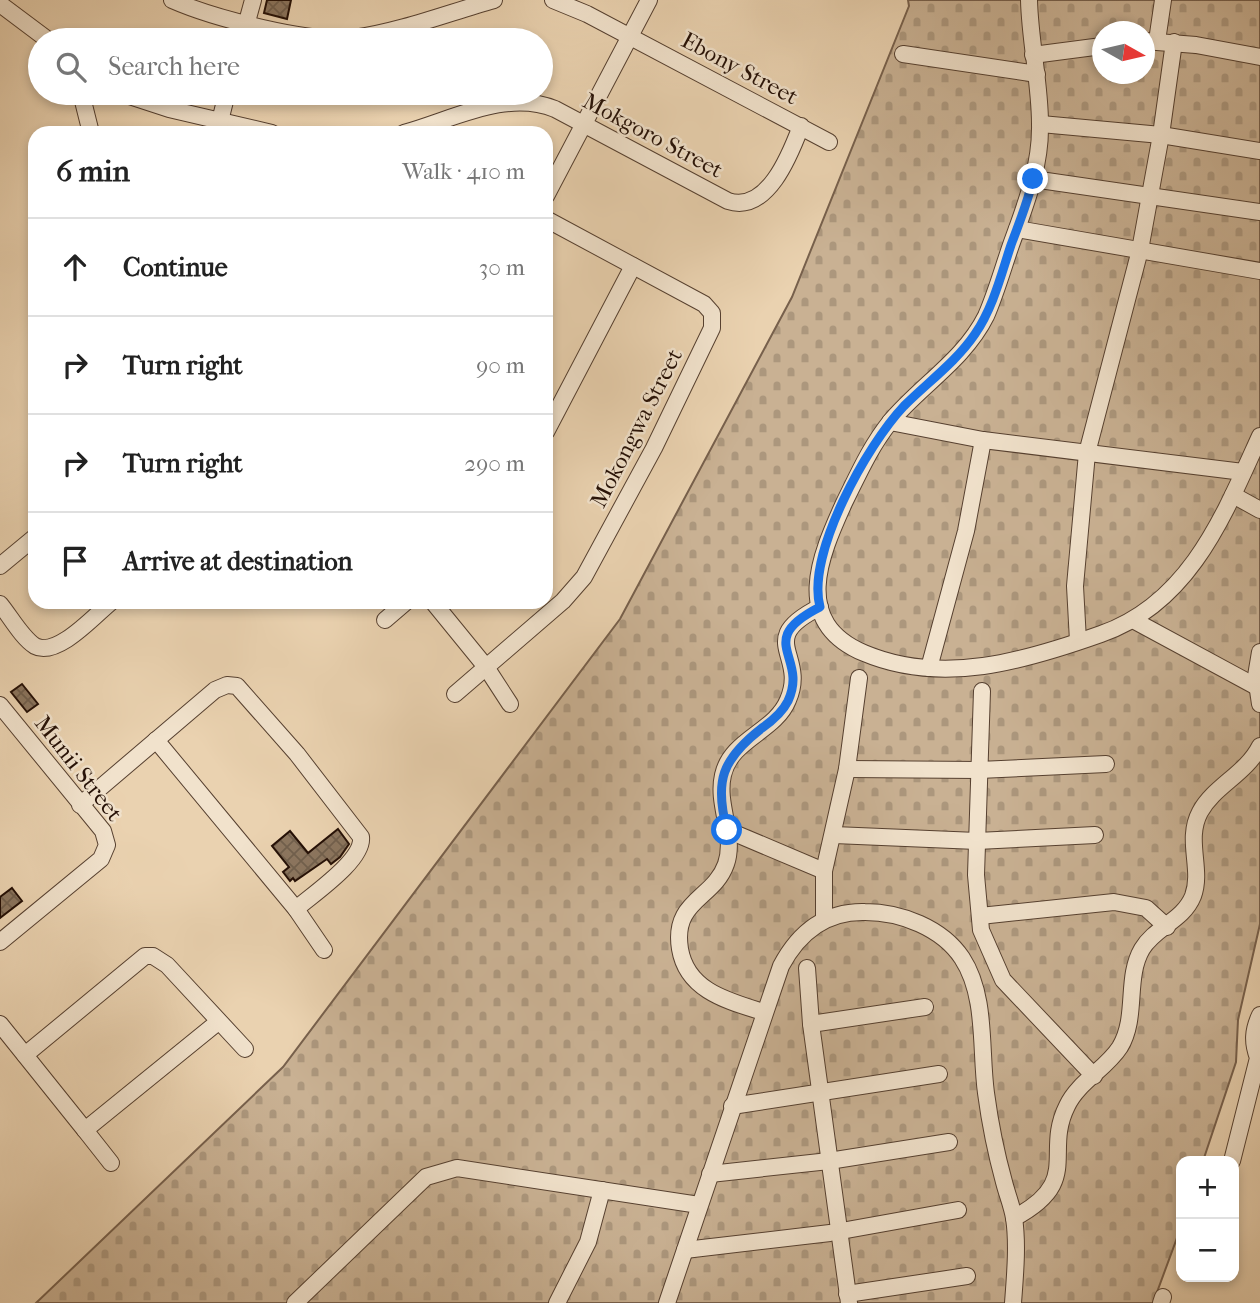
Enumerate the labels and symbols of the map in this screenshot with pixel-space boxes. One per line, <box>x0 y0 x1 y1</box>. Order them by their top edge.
north arrow <box>1092 21 1155 84</box>
street label: Ebony Street <box>677 26 803 110</box>
street label: Mokgoro Street <box>578 87 727 184</box>
route end <box>1017 163 1048 194</box>
street label: Mokongwa Street <box>585 344 688 512</box>
street label: Munii Street <box>29 710 128 826</box>
route start <box>711 814 742 845</box>

